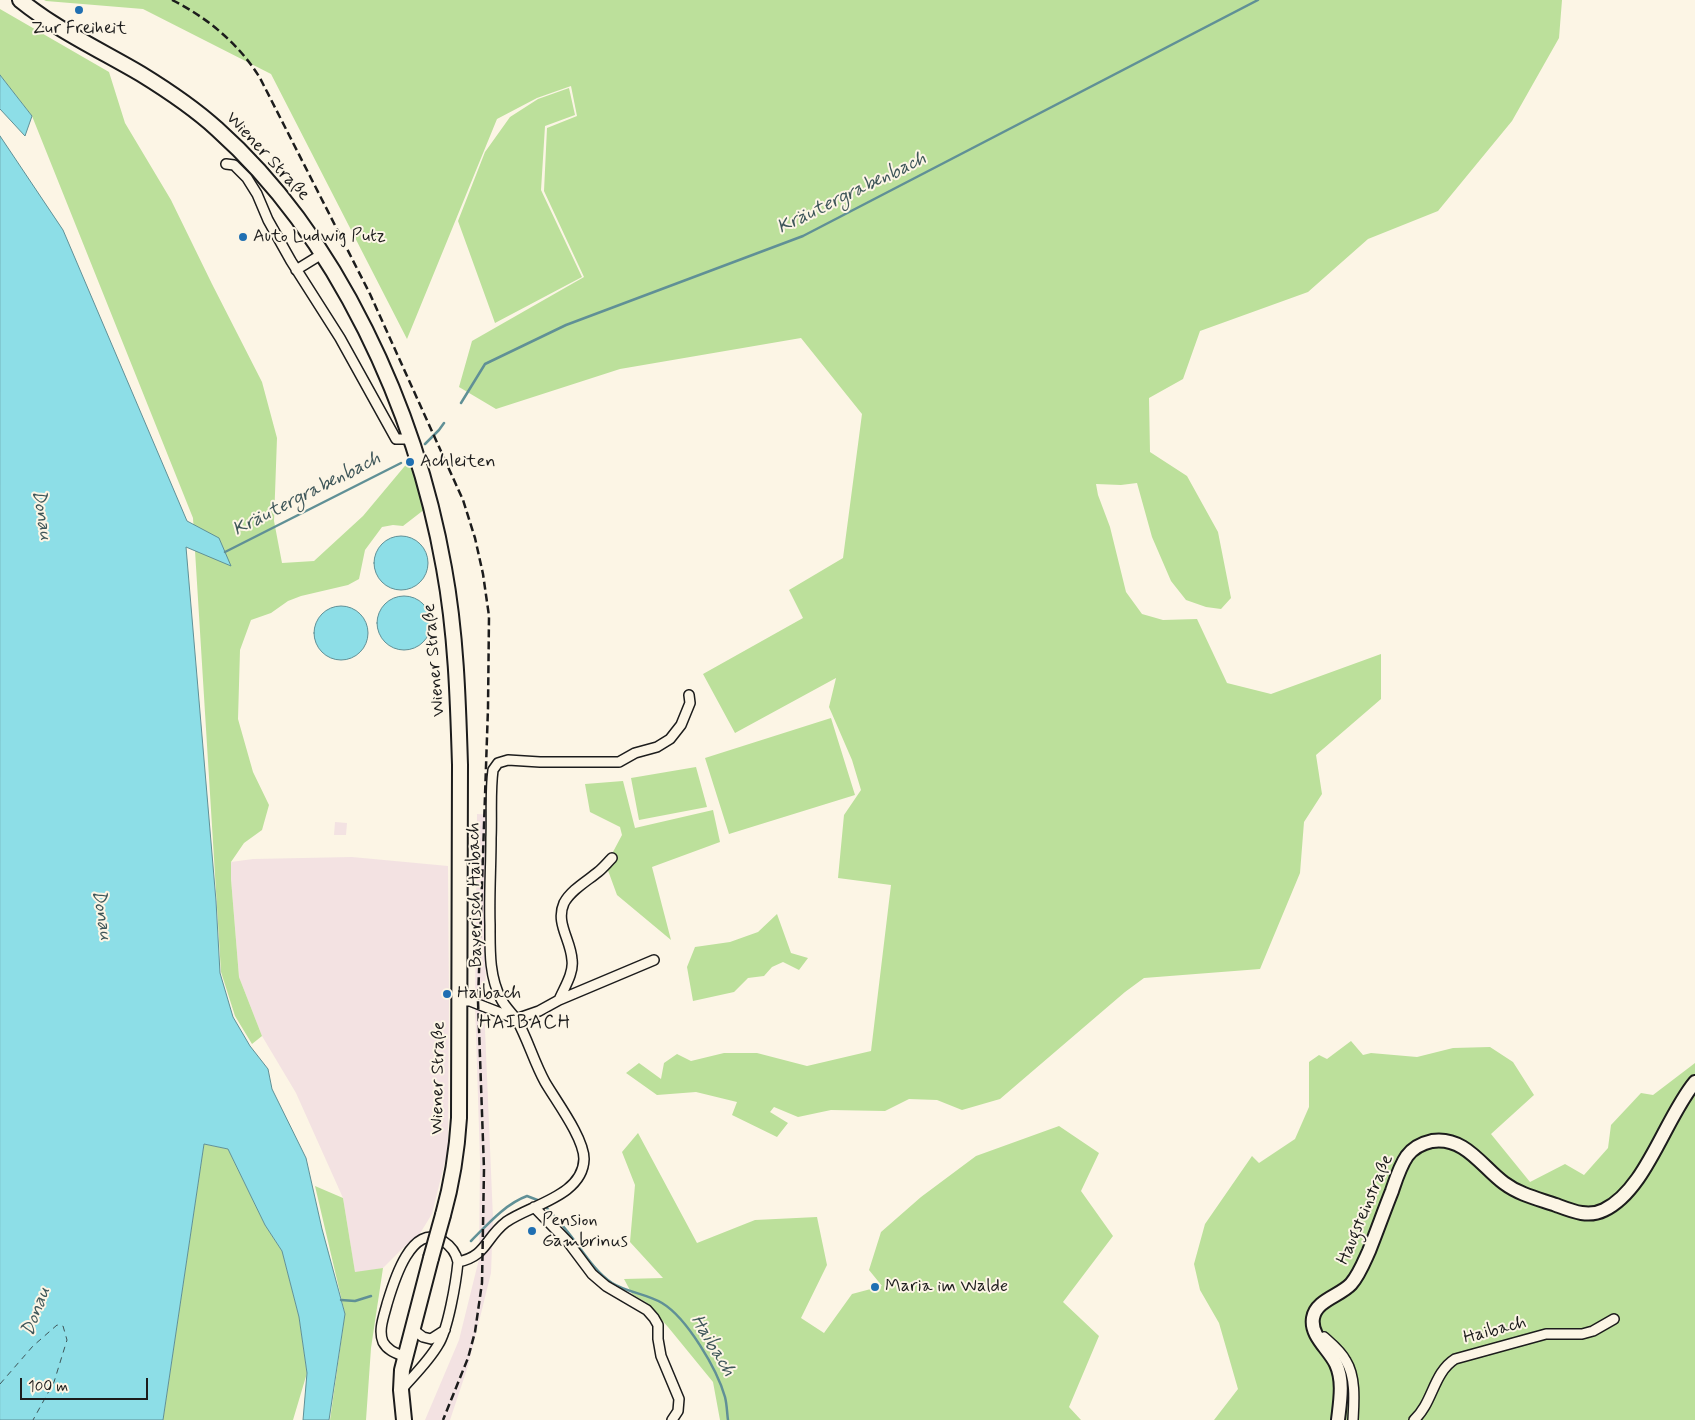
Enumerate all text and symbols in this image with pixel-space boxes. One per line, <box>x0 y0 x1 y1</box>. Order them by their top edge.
marker: Zur Freiheit <box>73 4 85 16</box>
place label: Zur Freiheit <box>31 18 127 40</box>
street label: Wiener Straße <box>220 108 314 206</box>
water label: Kräutergrabenbach <box>774 148 930 240</box>
place label: Auto Ludwig Putz <box>253 226 386 248</box>
marker: Auto Ludwig Putz <box>237 231 249 243</box>
water label: Kräutergrabenbach <box>229 448 385 542</box>
place label: Achleiten <box>420 451 496 473</box>
marker: Achleiten <box>404 456 416 468</box>
water label: Donau <box>26 488 56 542</box>
street label: Wiener Straße <box>419 603 451 717</box>
street label: Bayerisch Haibach <box>464 822 488 968</box>
water label: Donau <box>86 888 116 942</box>
place label: Haibach <box>457 983 521 1005</box>
marker: Haibach <box>441 988 453 1000</box>
district label: HAIBACH <box>478 1013 572 1035</box>
street label: Wiener Straße <box>427 1021 451 1135</box>
street label: Haugsteinstraße <box>1333 1152 1399 1268</box>
place label: Pension Gambrinus <box>542 1210 628 1252</box>
marker: Pension Gambrinus <box>526 1225 538 1237</box>
place label: Maria im Walde <box>885 1276 1008 1298</box>
marker: Maria im Walde <box>869 1281 881 1293</box>
water label: Donau <box>18 1284 56 1340</box>
water label: Haibach <box>685 1311 739 1381</box>
street label: Haibach <box>1461 1312 1529 1350</box>
scale bar <box>22 1368 150 1400</box>
text: 100 m <box>28 1377 68 1397</box>

